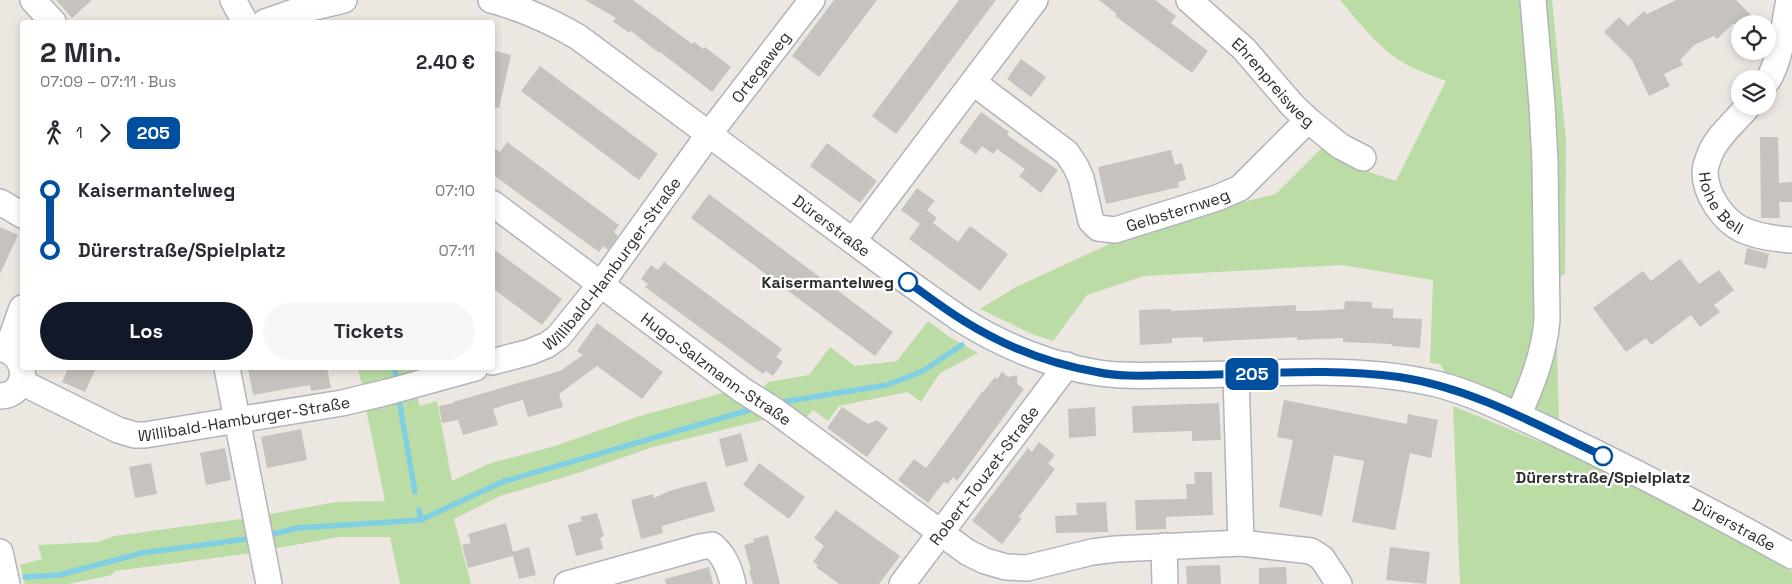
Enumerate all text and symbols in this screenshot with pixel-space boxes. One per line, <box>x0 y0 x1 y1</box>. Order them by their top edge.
map controls <box>1731 15 1776 115</box>
button: locate <box>1731 15 1776 60</box>
street label: Ortegaweg <box>727 27 795 107</box>
street label: Ehrenpreisweg <box>1227 33 1319 132</box>
text: 2 Min. <box>40 34 121 70</box>
text: 2.40 € <box>416 50 475 75</box>
button: layers <box>1731 70 1776 115</box>
text: 07:09 – 07:11 · Bus <box>40 71 177 92</box>
icon: walk <box>40 119 68 147</box>
icon: forward <box>91 119 119 147</box>
text: 205 <box>137 121 170 144</box>
text: 1 <box>76 122 83 143</box>
street label: Hohe Bell <box>1694 171 1747 239</box>
street label: Willibald-Hamburger-Straße <box>539 173 686 356</box>
text: Kaisermantelweg <box>78 178 235 203</box>
text: 07:10 <box>435 180 475 201</box>
street label: Gelbsternweg <box>1124 184 1233 237</box>
street label: Dürerstraße <box>789 190 875 262</box>
text: Dürerstraße/Spielplatz <box>78 238 286 263</box>
text: 07:11 <box>439 240 475 261</box>
place label: Kaisermantelweg <box>762 272 894 293</box>
marker: Kaisermantelweg <box>898 272 918 292</box>
button: Los <box>40 302 253 360</box>
button: Tickets <box>263 302 475 360</box>
street label: Hugo-Salzmann-Straße <box>637 308 796 430</box>
line badge: 205 <box>1223 358 1281 390</box>
text: 205 <box>1235 362 1269 385</box>
street label: Willibald-Hamburger-Straße <box>138 391 352 446</box>
street label: Robert-Touzet-Straße <box>925 402 1044 550</box>
marker: Dürerstraße/Spielplatz <box>1593 446 1613 466</box>
place label: Dürerstraße/Spielplatz <box>1516 467 1690 488</box>
street label: Dürerstraße <box>1689 494 1779 556</box>

